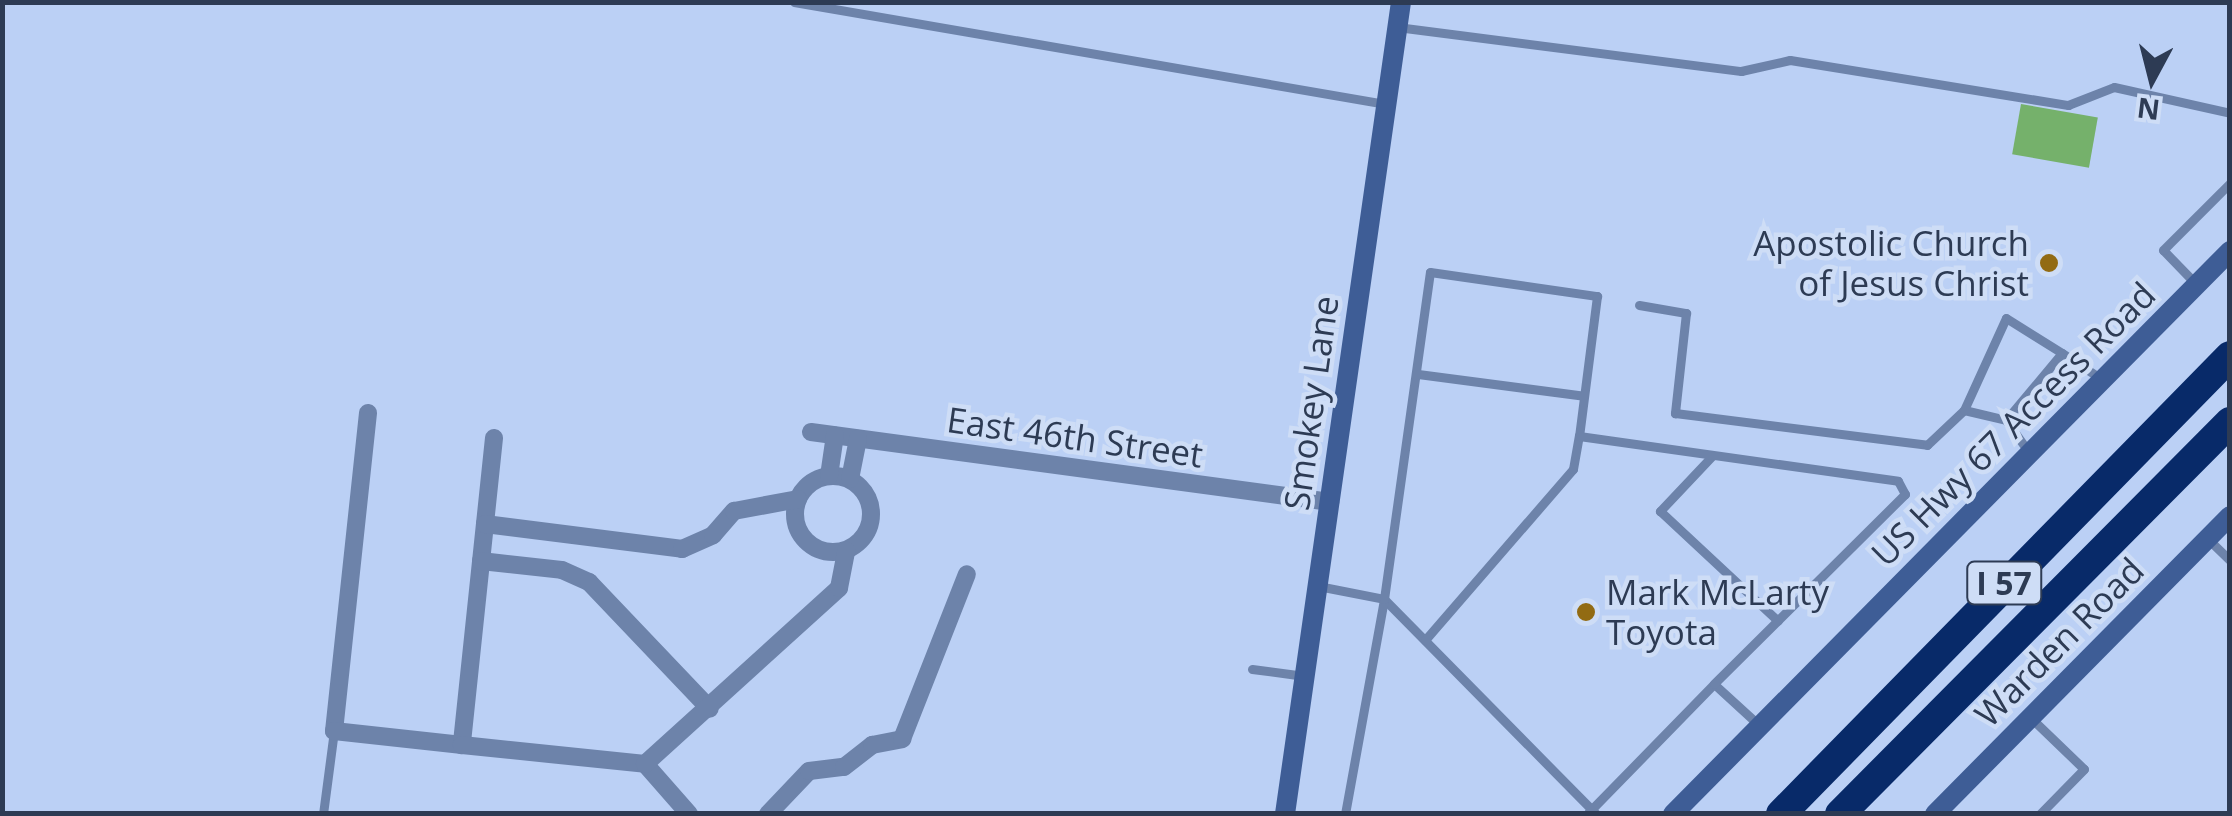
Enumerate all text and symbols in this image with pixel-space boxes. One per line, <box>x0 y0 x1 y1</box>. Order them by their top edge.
north arrow <box>2102 30 2202 130</box>
text: N <box>2135 90 2162 130</box>
place label: Apostolic Church of Jesus Christ <box>1753 222 2029 304</box>
marker: Apostolic Church of Jesus Christ <box>2038 252 2060 274</box>
street label: US Hwy 67 Access Road <box>1862 273 2164 575</box>
street label: Smokey Lane <box>1275 293 1347 513</box>
street label: East 46th Street <box>944 398 1206 476</box>
street label: Warden Road <box>1966 549 2152 735</box>
road number: I 57 <box>1964 556 2044 610</box>
place label: Mark McLarty Toyota <box>1606 571 1829 653</box>
marker: Mark McLarty Toyota <box>1575 601 1597 623</box>

